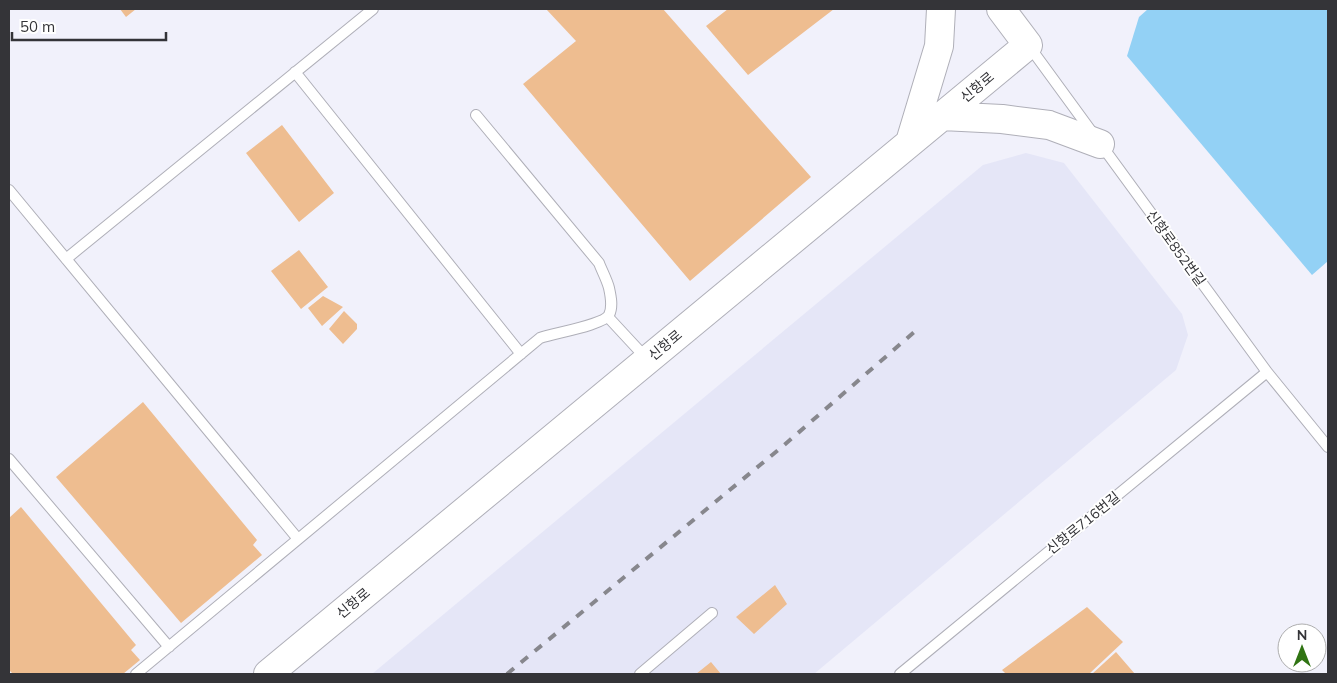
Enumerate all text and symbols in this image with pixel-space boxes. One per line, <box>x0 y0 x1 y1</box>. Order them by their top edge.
scale bar <box>12 10 166 42</box>
text: 50 m <box>20 17 55 36</box>
street label: 신항로 <box>956 68 998 106</box>
street label: 신항로852번길 <box>1142 206 1210 290</box>
street label: 신항로 <box>644 326 686 364</box>
street label: 신항로716번길 <box>1043 488 1123 558</box>
street label: 신항로 <box>332 584 374 622</box>
north arrow <box>1277 623 1327 673</box>
text: N <box>1297 626 1307 644</box>

